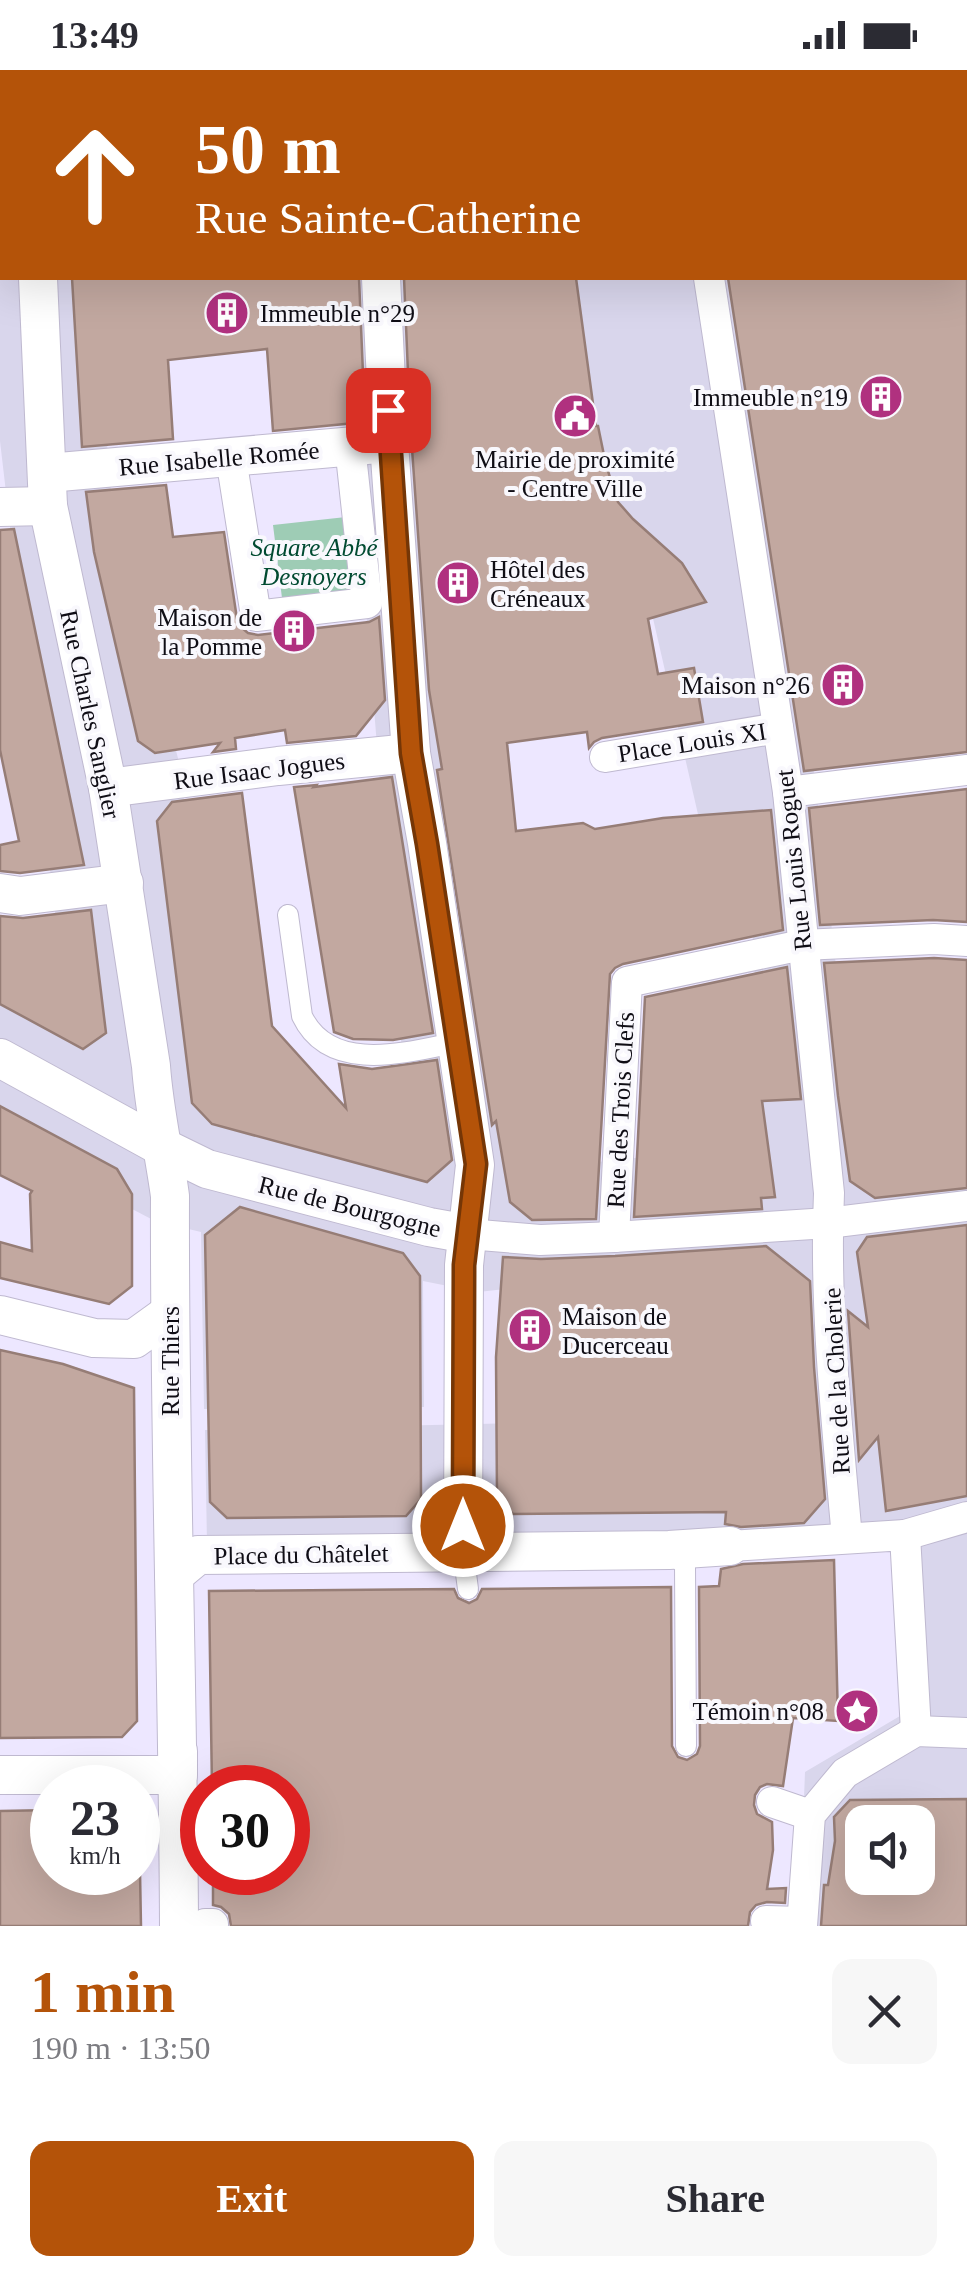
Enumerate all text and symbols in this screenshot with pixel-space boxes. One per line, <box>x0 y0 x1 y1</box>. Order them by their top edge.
text: 13:49 <box>50 14 139 56</box>
icon: ahead <box>30 110 160 240</box>
text: 50 m <box>195 111 341 188</box>
text: Rue Sainte-Catherine <box>195 193 581 243</box>
building icon: Immeuble n°29 <box>204 290 250 336</box>
place label: Immeuble n°29 <box>260 300 415 327</box>
pin <box>346 368 431 453</box>
building icon: Immeuble n°19 <box>858 374 904 420</box>
icon: arrive <box>361 383 416 438</box>
place label: Immeuble n°19 <box>693 384 848 411</box>
public building icon: Mairie de proximité - Centre Ville <box>552 393 598 439</box>
street label: Rue Isabelle Romée <box>118 436 321 481</box>
place label: Mairie de proximité - Centre Ville <box>475 446 675 502</box>
park label: Square Abbé Desnoyers <box>250 534 378 590</box>
place label: Hôtel des Créneaux <box>490 556 586 612</box>
building icon: Hôtel des Créneaux <box>435 560 481 606</box>
place label: Maison de la Pomme <box>157 604 262 660</box>
street label: Rue Charles Sanglier <box>55 607 126 821</box>
building icon: Maison de la Pomme <box>271 608 317 654</box>
building icon: Maison n°26 <box>820 662 866 708</box>
place label: Maison n°26 <box>681 672 810 699</box>
street label: Place Louis XI <box>616 717 768 768</box>
street label: Rue Isaac Jogues <box>172 747 346 794</box>
street label: Rue Louis Roguet <box>771 768 816 952</box>
street label: Rue des Trois Clefs <box>602 1011 639 1209</box>
street label: Rue de Bourgogne <box>256 1171 444 1242</box>
street label: Rue de la Cholerie <box>818 1287 855 1475</box>
place label: Maison de Ducerceau <box>562 1303 669 1359</box>
street label: Rue Thiers <box>157 1306 184 1416</box>
building icon: Maison de Ducerceau <box>507 1307 553 1353</box>
position arrow <box>411 1474 515 1578</box>
street label: Place du Châtelet <box>213 1539 389 1570</box>
place icon: Témoin n°08 <box>834 1688 880 1734</box>
place label: Témoin n°08 <box>692 1698 824 1725</box>
speed limit sign: 30 <box>180 1765 310 1895</box>
text: 23 <box>70 1790 120 1846</box>
map controls <box>845 1805 935 1895</box>
button: sound <box>845 1805 935 1895</box>
text: km/h <box>69 1842 121 1869</box>
text: 1 min <box>30 1959 175 2025</box>
button: close <box>832 1959 937 2064</box>
text: 190 m · 13:50 <box>30 2030 210 2066</box>
button: Exit <box>30 2141 474 2256</box>
button: Share <box>494 2141 937 2256</box>

